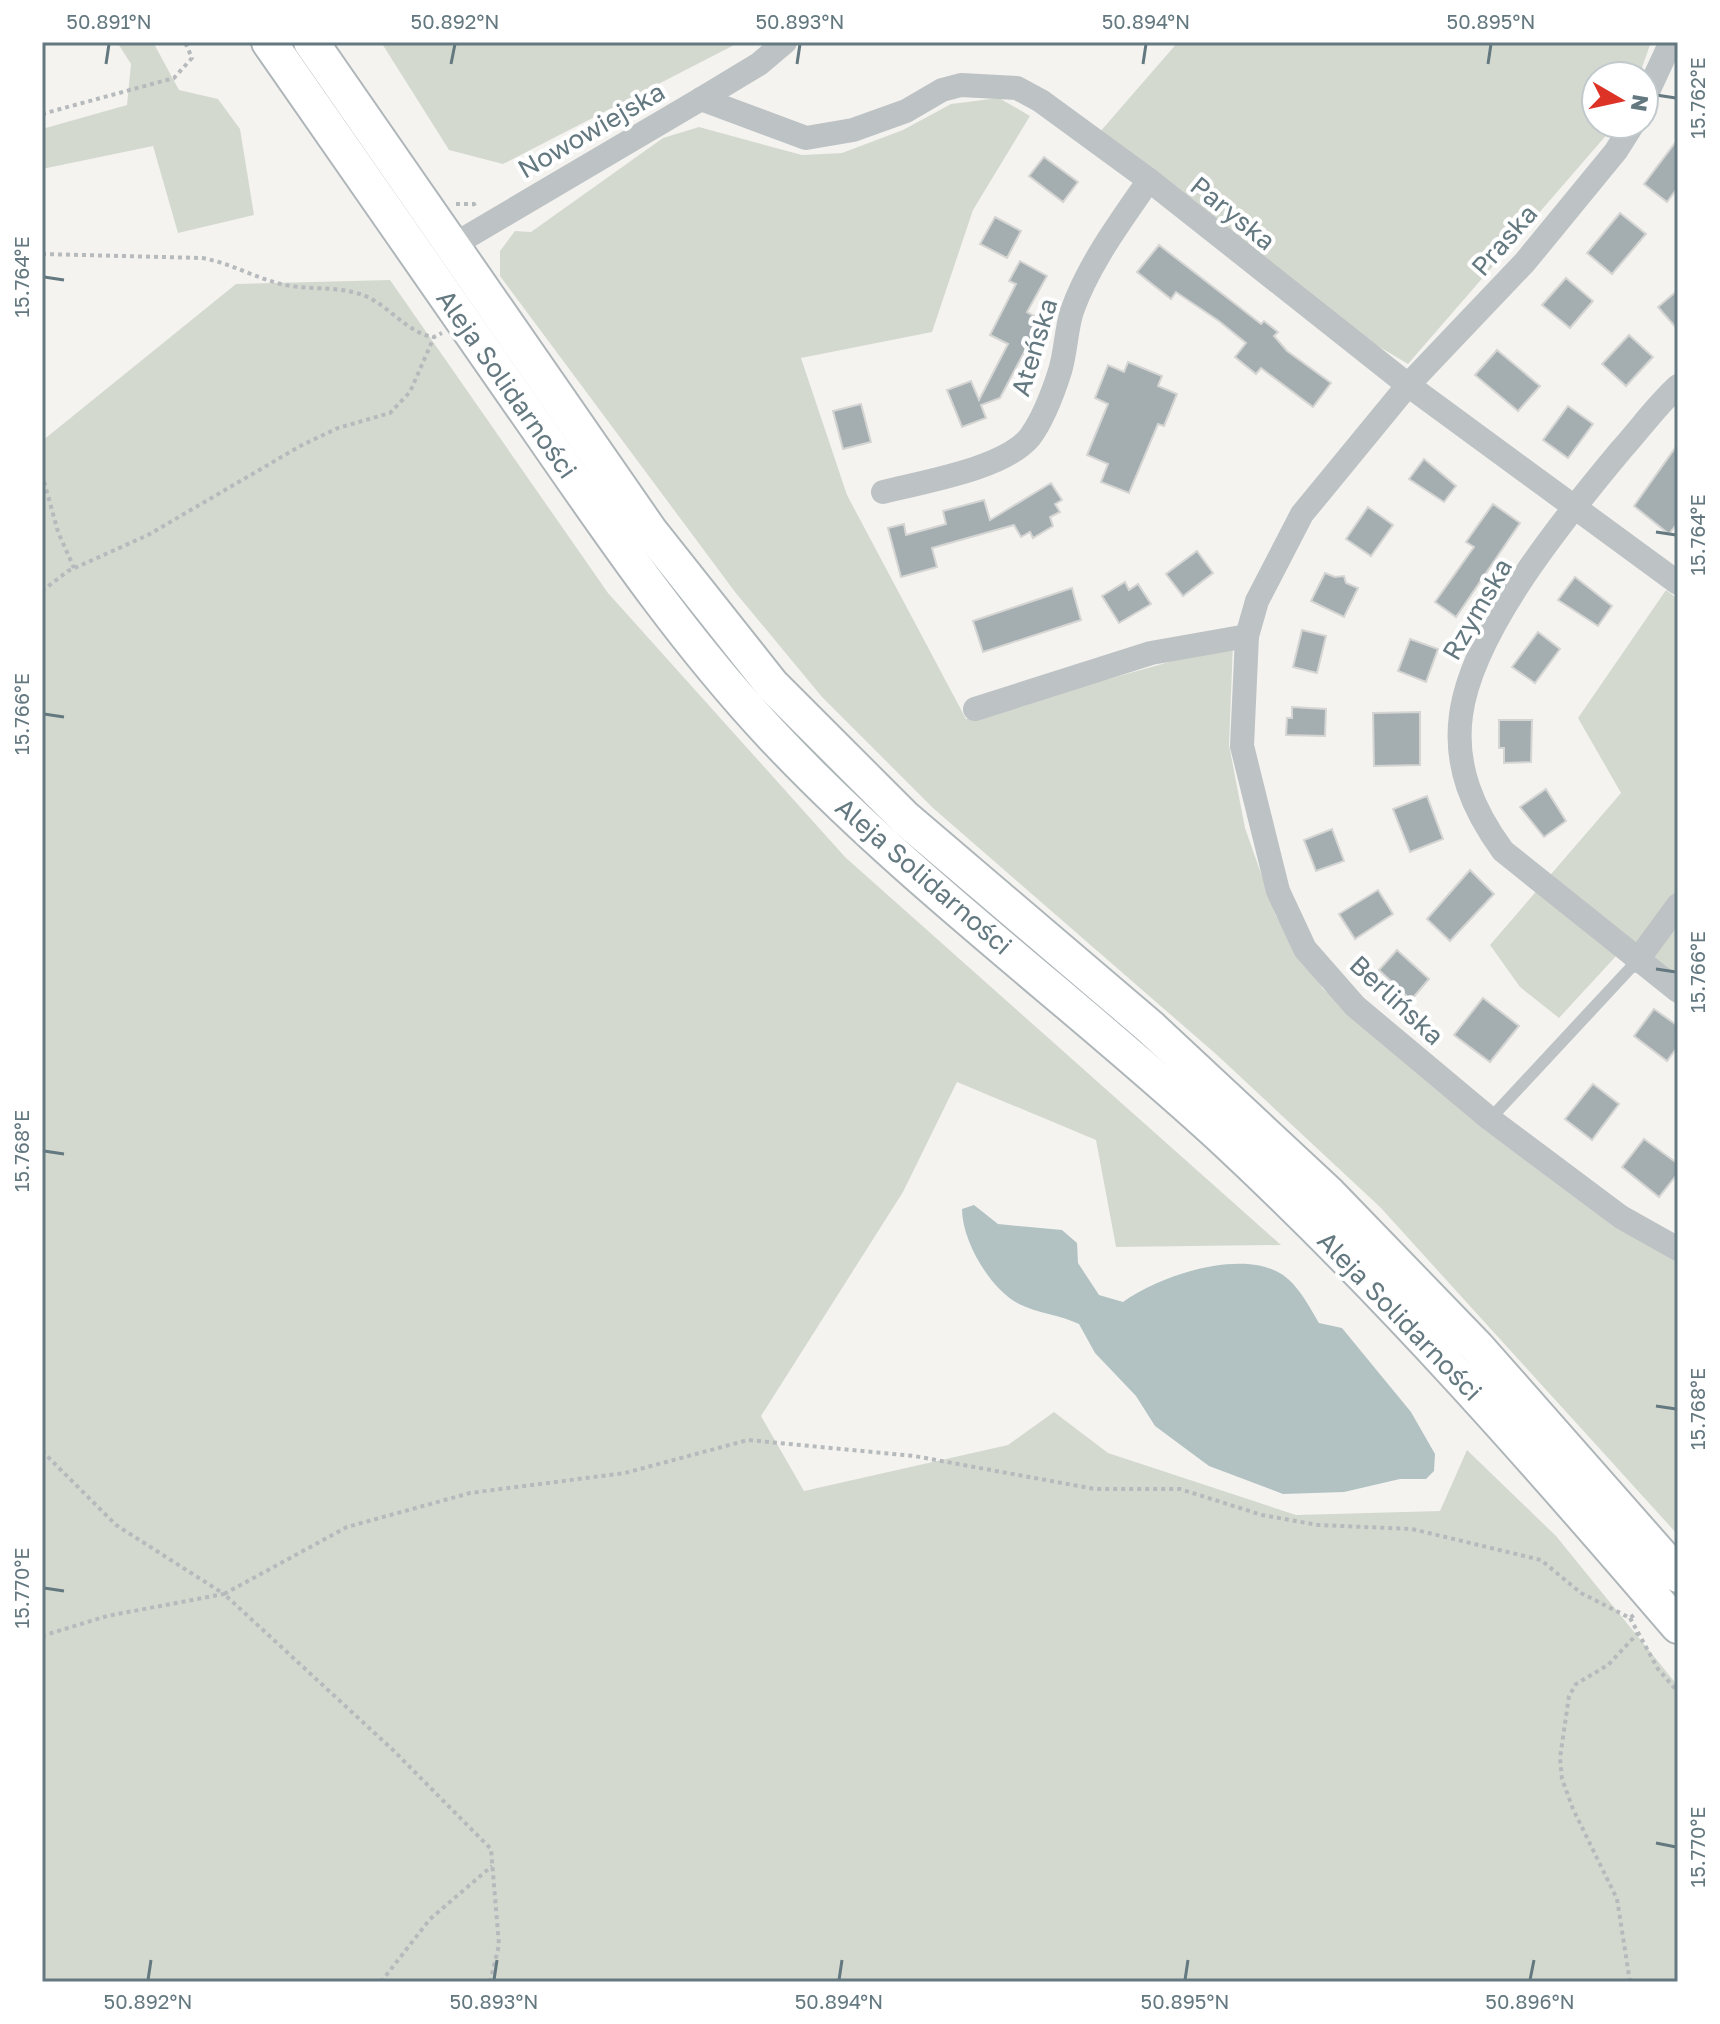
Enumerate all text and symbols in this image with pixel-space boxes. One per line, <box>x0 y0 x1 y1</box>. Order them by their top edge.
text: 50.891°N <box>66 9 152 33</box>
text: 50.892°N <box>411 9 499 33</box>
text: 50.893°N <box>756 9 845 33</box>
text: 50.894°N <box>1102 9 1190 33</box>
text: 50.895°N <box>1447 9 1535 33</box>
text: 15.762°E <box>1685 57 1709 139</box>
north arrow <box>1580 60 1660 140</box>
street label: Nowowiejska <box>512 76 670 184</box>
text: N <box>1626 93 1655 114</box>
street label: Paryska <box>1184 170 1282 256</box>
street label: Praska <box>1465 198 1543 282</box>
text: 15.764°E <box>9 236 33 318</box>
street label: Aleja Solidarności <box>430 284 584 484</box>
street label: Ateńska <box>1004 294 1064 400</box>
text: 15.764°E <box>1685 494 1709 576</box>
street label: Rzymska <box>1436 553 1518 665</box>
text: 15.766°E <box>9 673 33 755</box>
street label: Aleja Solidarności <box>830 791 1018 961</box>
text: 15.766°E <box>1685 931 1709 1013</box>
street label: Berlińska <box>1344 949 1450 1051</box>
text: 15.768°E <box>9 1110 33 1192</box>
street label: Aleja Solidarności <box>1311 1225 1489 1407</box>
text: 15.768°E <box>1685 1368 1709 1450</box>
text: 15.770°E <box>9 1548 33 1628</box>
text: 15.770°E <box>1685 1807 1709 1887</box>
text: 50.892°N <box>104 1989 192 2013</box>
text: 50.893°N <box>450 1989 539 2013</box>
text: 50.894°N <box>795 1989 883 2013</box>
text: 50.895°N <box>1141 1989 1229 2013</box>
text: 50.896°N <box>1485 1989 1575 2013</box>

